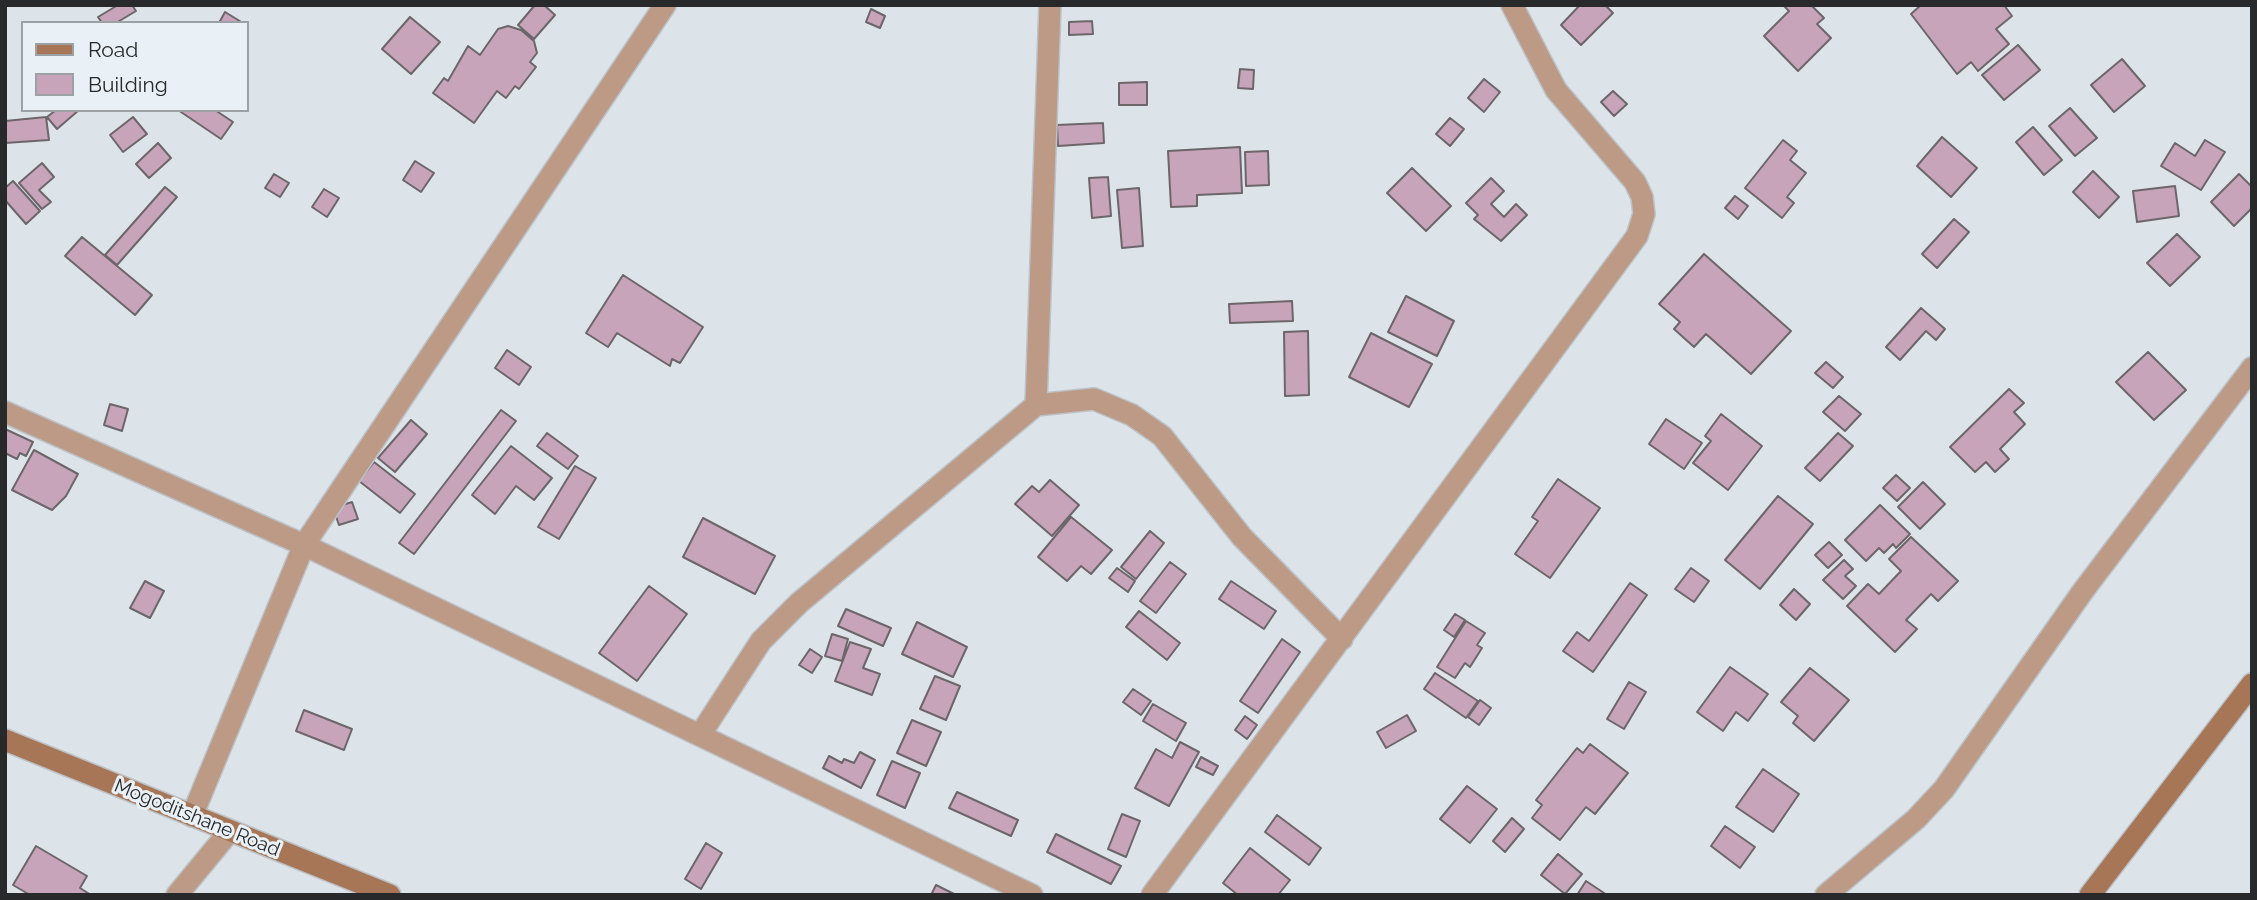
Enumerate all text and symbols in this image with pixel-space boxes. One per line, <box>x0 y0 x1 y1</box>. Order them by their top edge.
legend <box>21 21 248 112</box>
text: Road <box>88 37 138 62</box>
text: Building <box>88 72 168 97</box>
street label: Mogoditshane Road <box>111 774 283 862</box>

